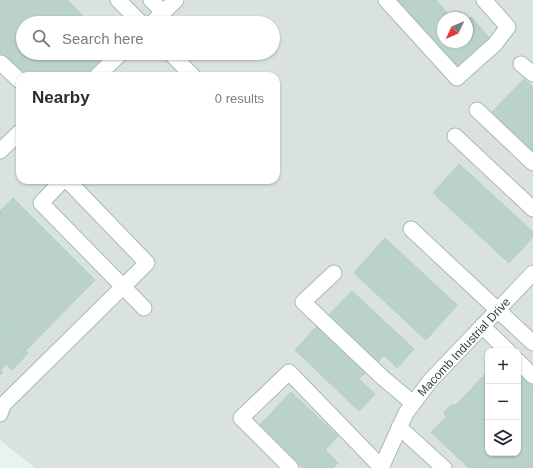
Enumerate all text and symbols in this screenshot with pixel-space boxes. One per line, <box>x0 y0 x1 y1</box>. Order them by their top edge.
north arrow <box>437 12 473 48</box>
search box <box>16 16 280 60</box>
icon: search <box>30 27 52 49</box>
text: Search here <box>62 30 144 47</box>
text: Nearby <box>32 88 90 107</box>
text: 0 results <box>215 91 264 106</box>
street label: Macomb Industrial Drive <box>415 295 513 399</box>
map controls <box>485 348 521 456</box>
button: + <box>485 348 521 384</box>
button: − <box>485 384 521 420</box>
button: layers <box>485 420 521 456</box>

